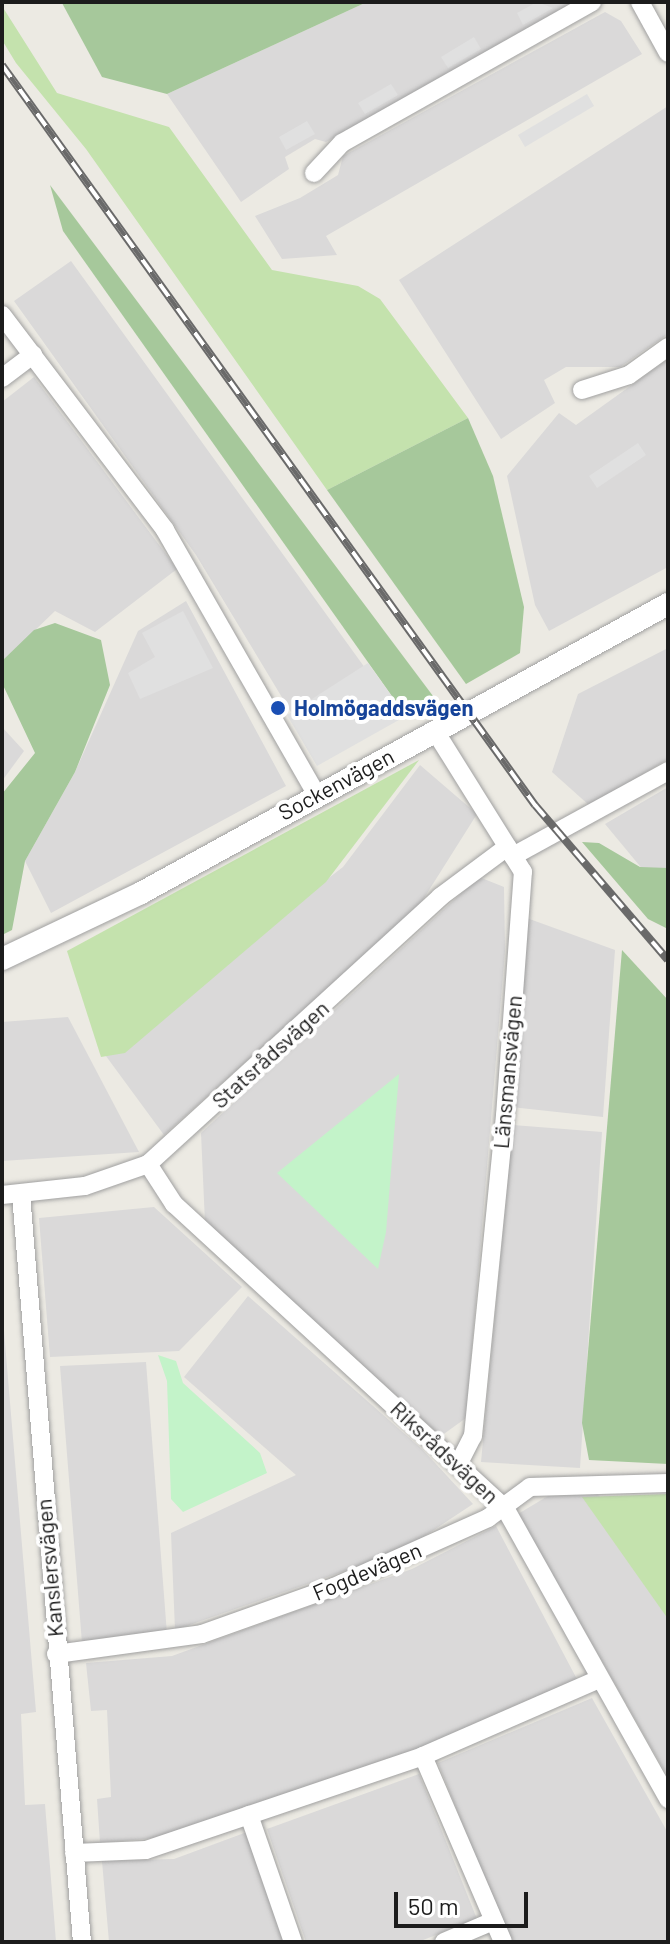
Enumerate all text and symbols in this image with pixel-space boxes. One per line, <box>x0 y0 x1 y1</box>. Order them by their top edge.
place label: Holmögaddsvägen <box>294 695 474 721</box>
marker: Holmögaddsvägen <box>269 699 287 717</box>
street label: Sockenvägen <box>274 743 398 825</box>
street label: Länsmansvägen <box>487 994 527 1150</box>
street label: Statsrådsvägen <box>206 995 334 1113</box>
street label: Riksrådsvägen <box>385 1395 505 1509</box>
street label: Kanslersvägen <box>30 1498 68 1638</box>
street label: Fogdevägen <box>309 1536 425 1606</box>
scale bar <box>398 1876 532 1926</box>
text: 50 m <box>408 1891 459 1920</box>

